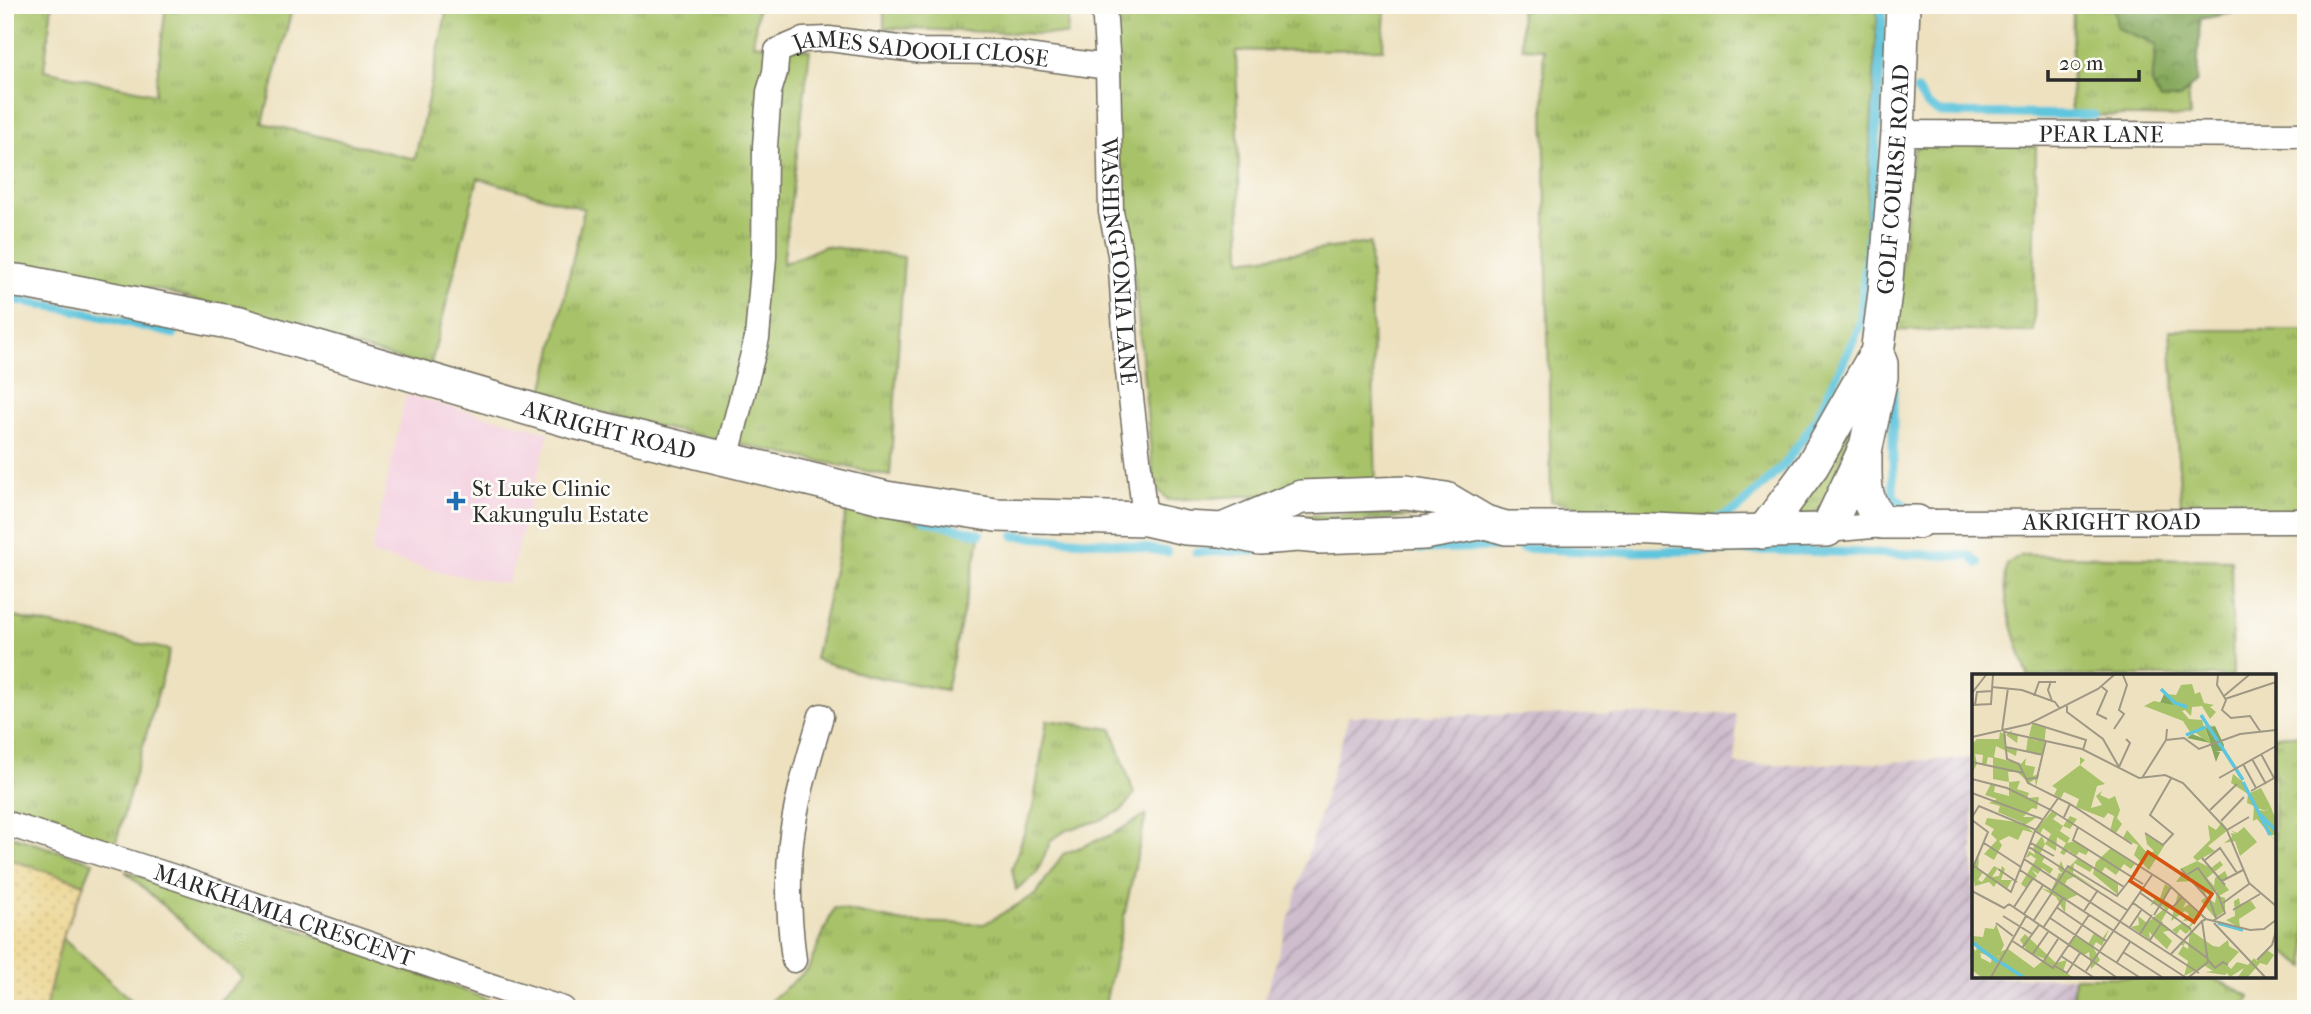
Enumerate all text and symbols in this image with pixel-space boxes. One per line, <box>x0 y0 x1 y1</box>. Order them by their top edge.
street label: JAMES SADOOLI CLOSE <box>787 26 1050 73</box>
scale bar <box>2048 38 2140 82</box>
text: 20 m <box>2059 51 2104 75</box>
street label: GOLF COURSE ROAD <box>1872 64 1915 295</box>
street label: PEAR LANE <box>2038 121 2164 148</box>
street label: WASHINGTONIA LANE <box>1095 136 1142 387</box>
street label: AKRIGHT ROAD <box>518 394 698 465</box>
place label: St Luke Clinic Kakungulu Estate <box>472 475 649 528</box>
marker: St Luke Clinic Kakungulu Estate <box>446 491 466 511</box>
street label: AKRIGHT ROAD <box>2021 508 2201 536</box>
inset map <box>1972 674 2276 979</box>
street label: MARKHAMIA CRESCENT <box>151 859 418 973</box>

